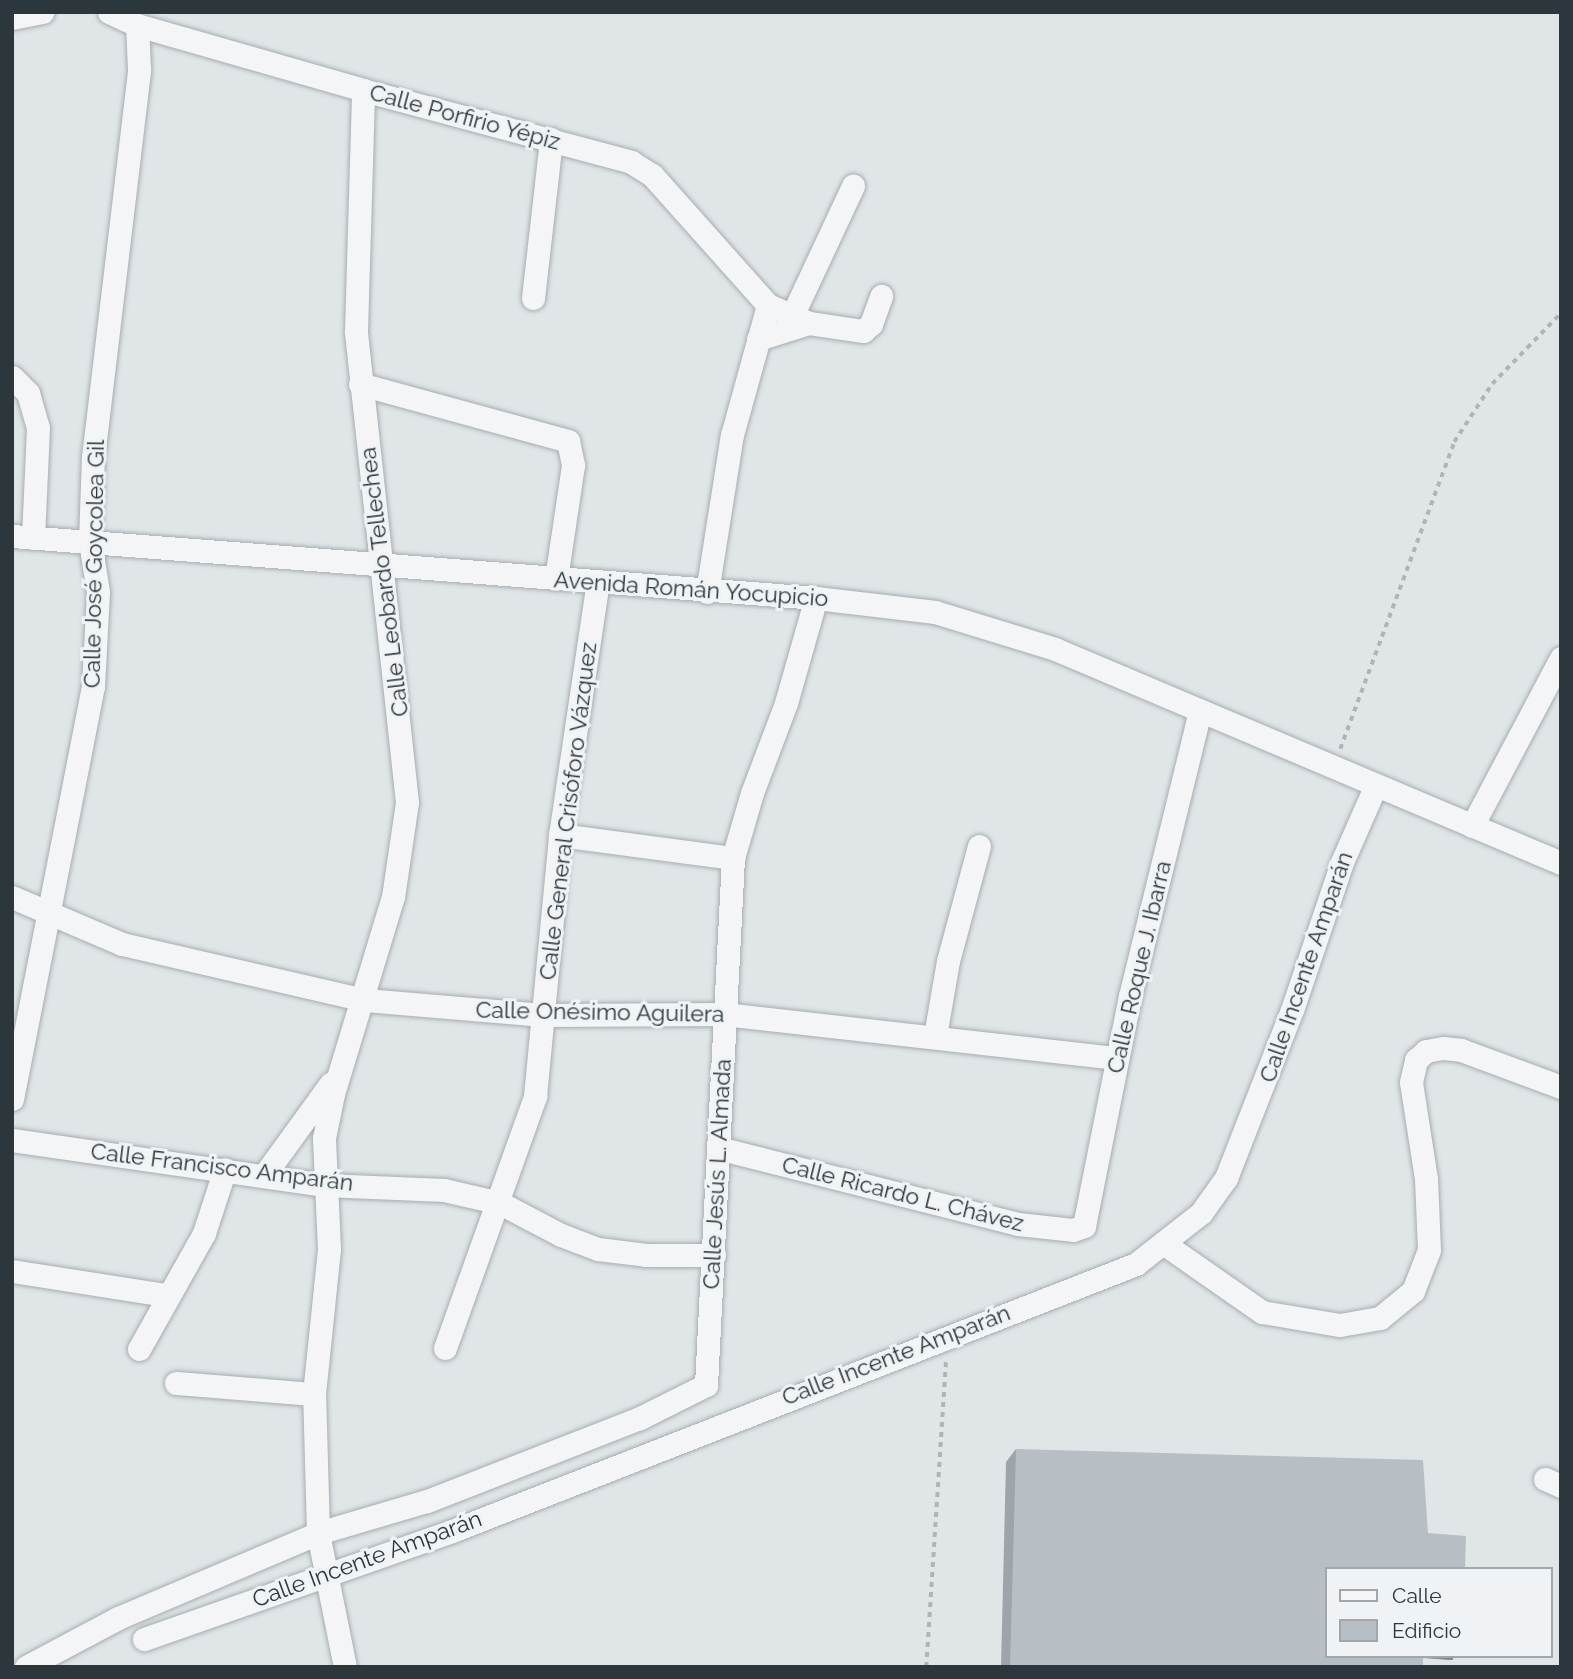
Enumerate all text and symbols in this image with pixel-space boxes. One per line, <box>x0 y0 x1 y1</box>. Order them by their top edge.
street label: Calle Porfirio Yépiz <box>366 78 564 156</box>
street label: Calle José Goycolea Gil <box>78 439 110 689</box>
street label: Calle Leobardo Tellechea <box>354 445 414 719</box>
street label: Avenida Román Yocupicio <box>552 566 830 612</box>
street label: Calle General Crisóforo Vázquez <box>533 640 603 982</box>
street label: Calle Incente Amparán <box>1253 848 1359 1086</box>
street label: Calle Roque J. Ibarra <box>1101 858 1177 1076</box>
street label: Calle Onésimo Aguilera <box>475 996 725 1028</box>
street label: Calle Jesús L. Almada <box>697 1057 737 1291</box>
street label: Calle Francisco Amparán <box>89 1137 355 1197</box>
street label: Calle Ricardo L. Chávez <box>779 1151 1027 1237</box>
street label: Calle Incente Amparán <box>778 1299 1014 1411</box>
street label: Calle Incente Amparán <box>248 1505 486 1613</box>
legend <box>1324 1567 1552 1658</box>
text: Calle <box>1392 1583 1442 1608</box>
text: Edificio <box>1392 1618 1461 1643</box>

